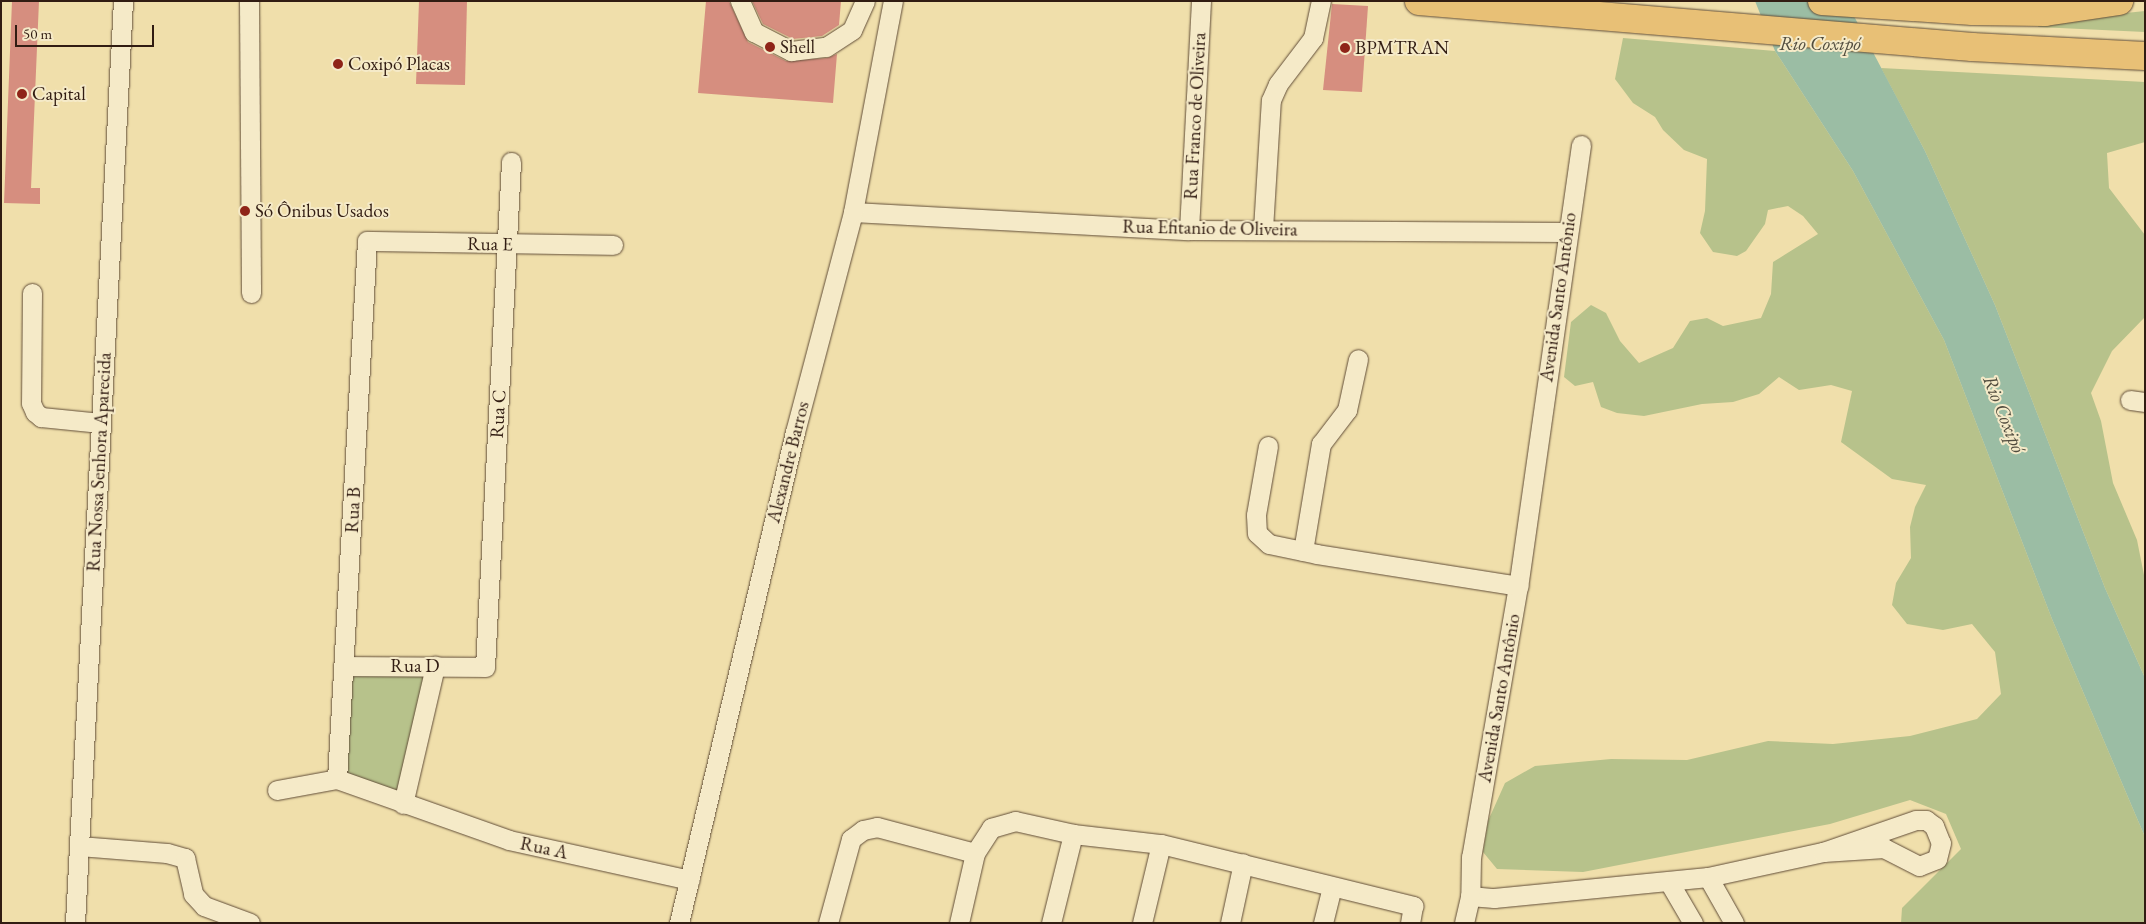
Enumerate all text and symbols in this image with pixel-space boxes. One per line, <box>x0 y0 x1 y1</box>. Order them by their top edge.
scale bar <box>18 15 156 47</box>
text: 50 m <box>23 24 52 43</box>
water label: Rio Coxipó <box>1779 31 1861 55</box>
street label: Rua Franco de Oliveira <box>1179 32 1211 200</box>
place label: Shell <box>780 36 815 58</box>
place label: BPMTRAN <box>1355 37 1449 59</box>
marker: Shell <box>764 41 776 53</box>
marker: BPMTRAN <box>1339 42 1351 54</box>
place label: Coxipó Placas <box>348 53 450 75</box>
marker: Coxipó Placas <box>332 58 344 70</box>
place label: Capital <box>32 83 86 105</box>
marker: Capital <box>16 88 28 100</box>
place label: Só Ônibus Usados <box>255 200 389 222</box>
marker: Só Ônibus Usados <box>239 205 251 217</box>
street label: Avenida Santo Antônio <box>1535 211 1581 383</box>
street label: Rua Efitanio de Oliveira <box>1122 215 1298 241</box>
street label: Rua E <box>467 232 513 256</box>
street label: Rua Nossa Senhora Aparecida <box>82 352 116 572</box>
water label: Rio Coxipó <box>1978 372 2030 456</box>
street label: Rua C <box>485 389 511 439</box>
street label: Alexandre Barros <box>762 399 814 525</box>
street label: Rua B <box>340 486 366 534</box>
street label: Avenida Santo Antônio <box>1473 612 1525 784</box>
street label: Rua D <box>390 655 440 677</box>
street label: Rua A <box>518 832 570 864</box>

